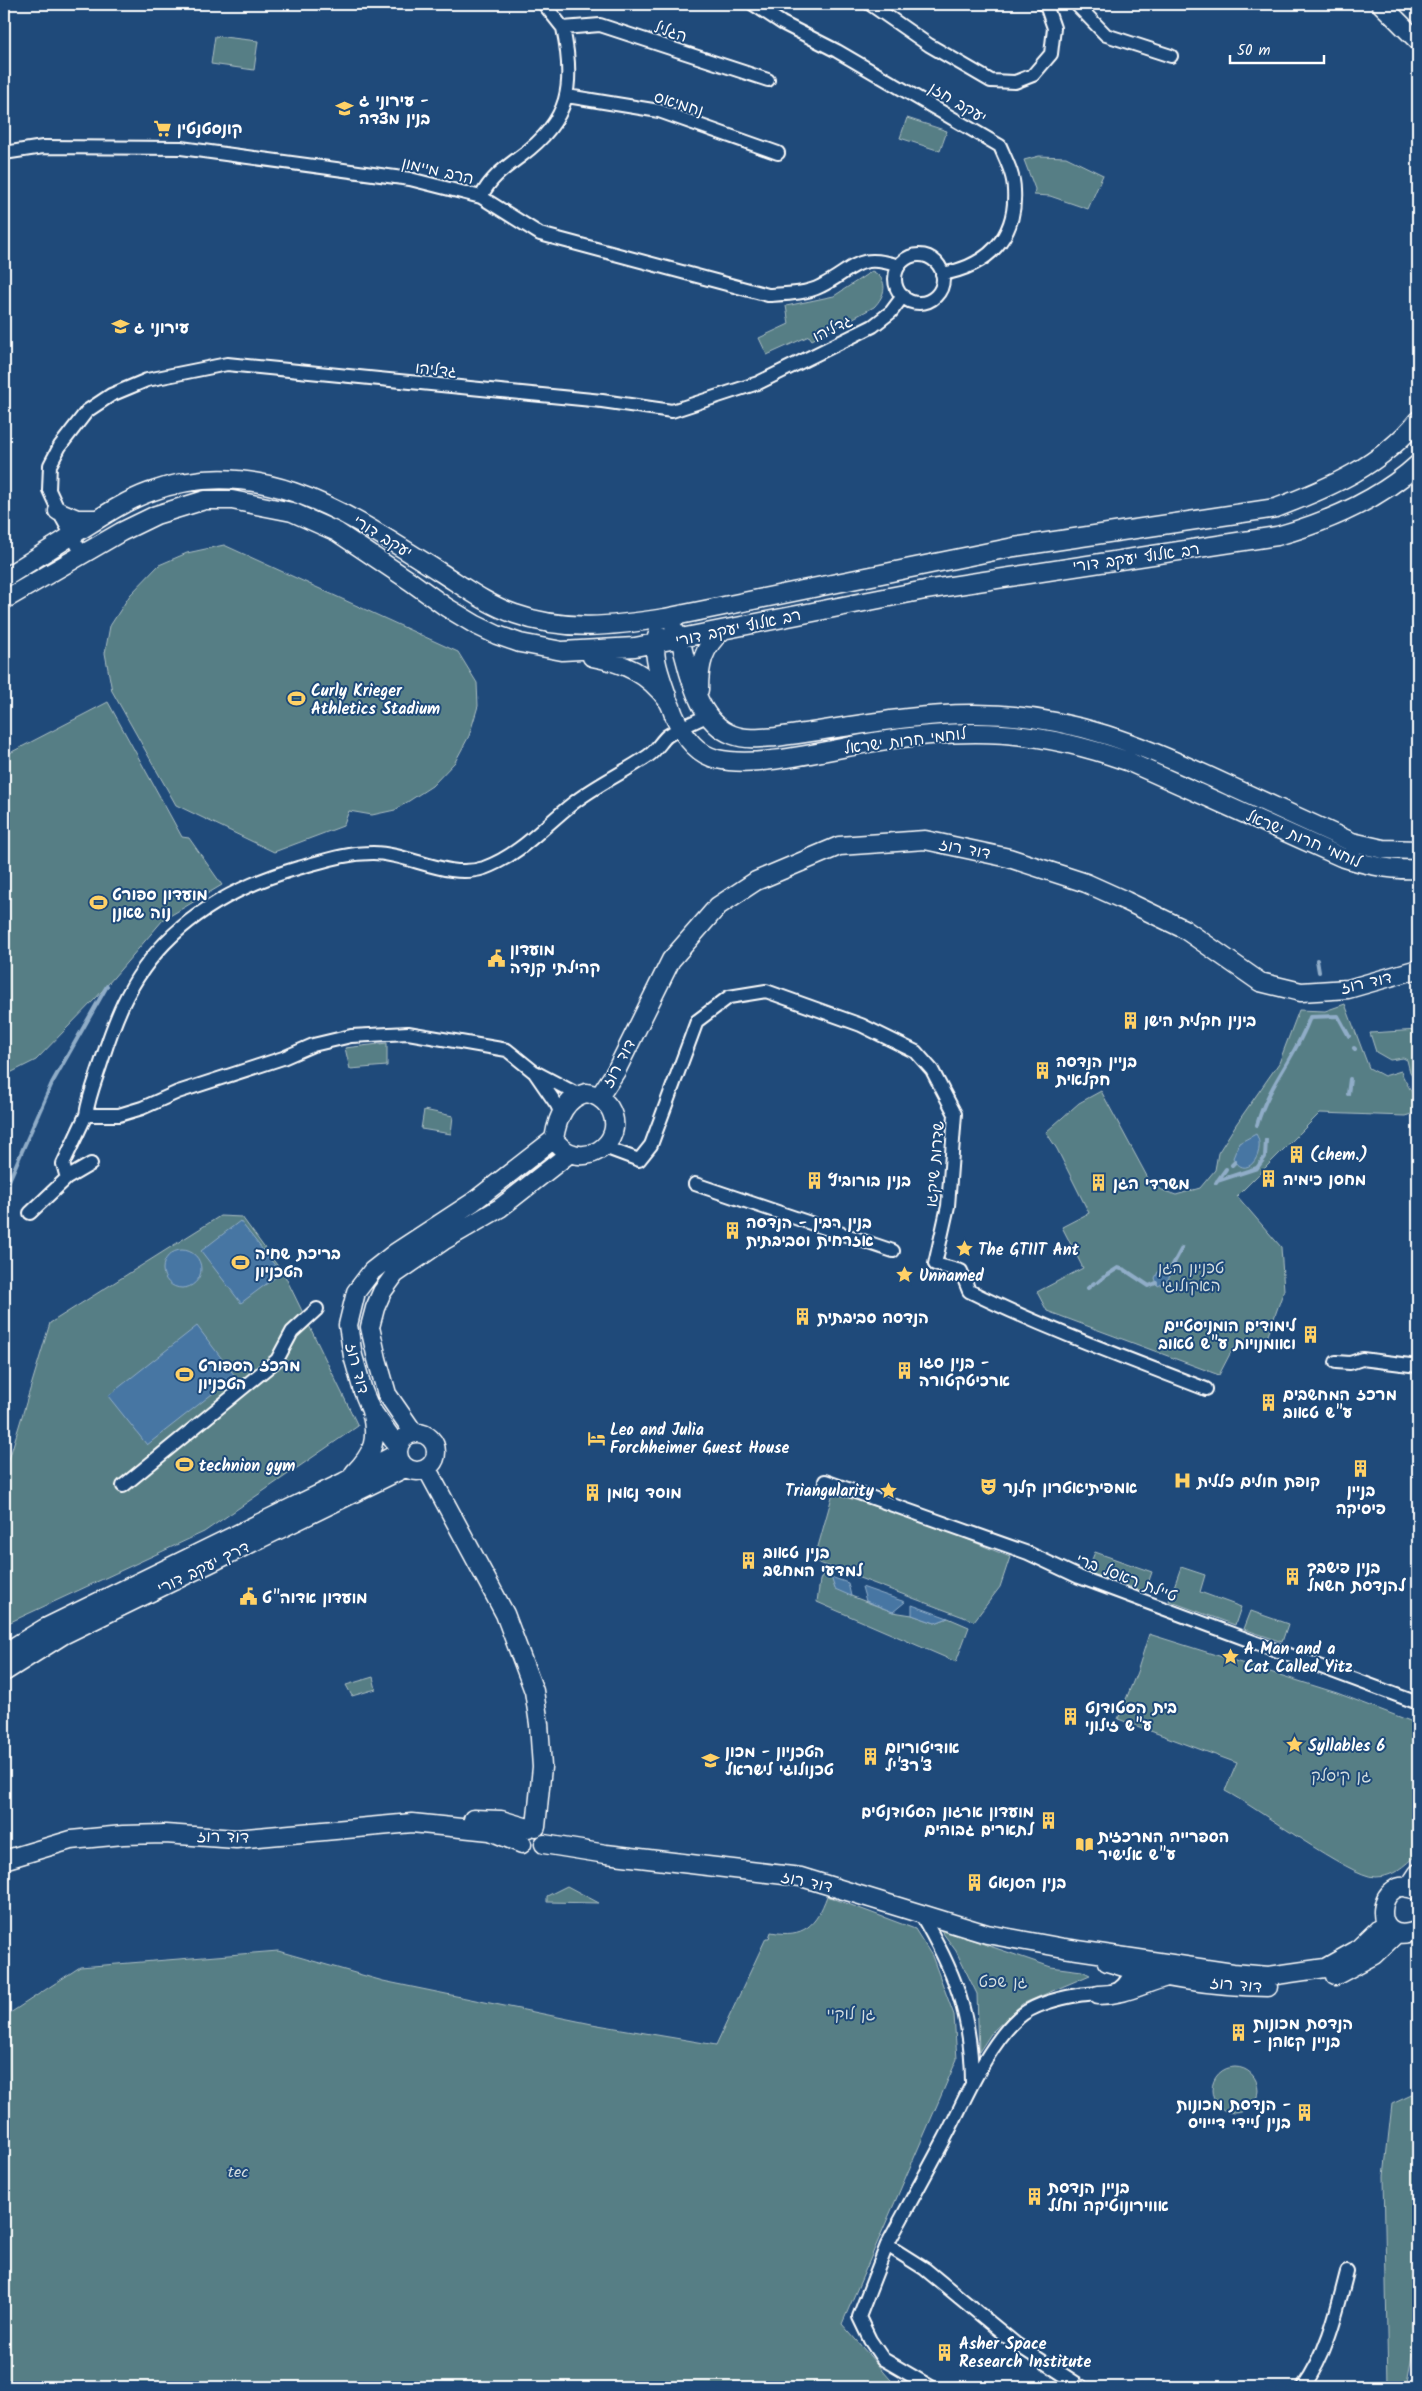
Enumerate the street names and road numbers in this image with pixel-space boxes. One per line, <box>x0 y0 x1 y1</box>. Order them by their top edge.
street label: הגליל <box>651 15 690 49</box>
street label: יעקב חזן <box>923 76 991 130</box>
street label: נחמיאס <box>651 85 707 124</box>
street label: הרב מיימון <box>399 151 476 192</box>
street label: גדליהו <box>808 309 857 350</box>
street label: גדליהו <box>414 356 458 385</box>
street label: יעקב דורי <box>348 509 417 565</box>
street label: רב אלוף יעקב דורי <box>1071 537 1201 580</box>
street label: רב אלוף יעקב דורי <box>673 603 804 654</box>
street label: לוחמי חרות ישראל <box>843 721 969 761</box>
street label: לוחמי חרות ישראל <box>1242 804 1366 875</box>
street label: דוד רוז <box>937 832 993 867</box>
street label: דוד רוז <box>1338 965 1395 1002</box>
street label: דוד רוז <box>596 1035 643 1093</box>
street label: שדרות שיקגו <box>919 1120 952 1208</box>
street label: דוד רוז <box>338 1340 375 1397</box>
street label: דרך יעקב דורי <box>153 1535 254 1602</box>
street label: טיילת ראסל ברי <box>1072 1548 1181 1609</box>
street label: דוד רוז <box>197 1825 249 1850</box>
street label: דוד רוז <box>779 1865 835 1900</box>
street label: דוד רוז <box>1209 1971 1263 2000</box>

